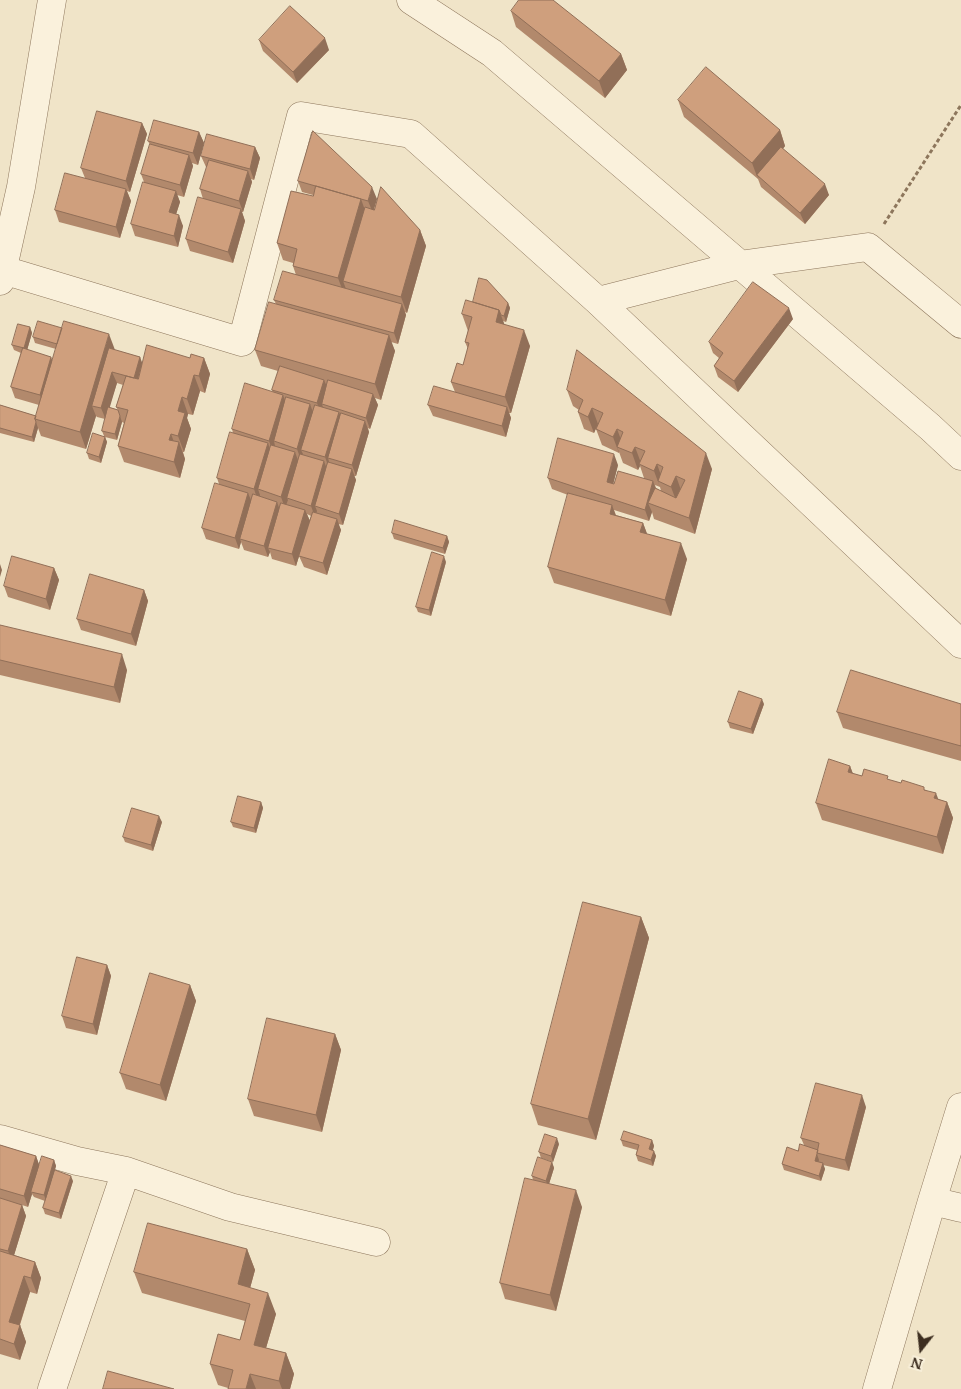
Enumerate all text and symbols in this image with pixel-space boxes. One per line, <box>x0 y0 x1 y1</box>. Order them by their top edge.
north arrow <box>896 1324 946 1374</box>
text: N <box>909 1353 925 1374</box>

